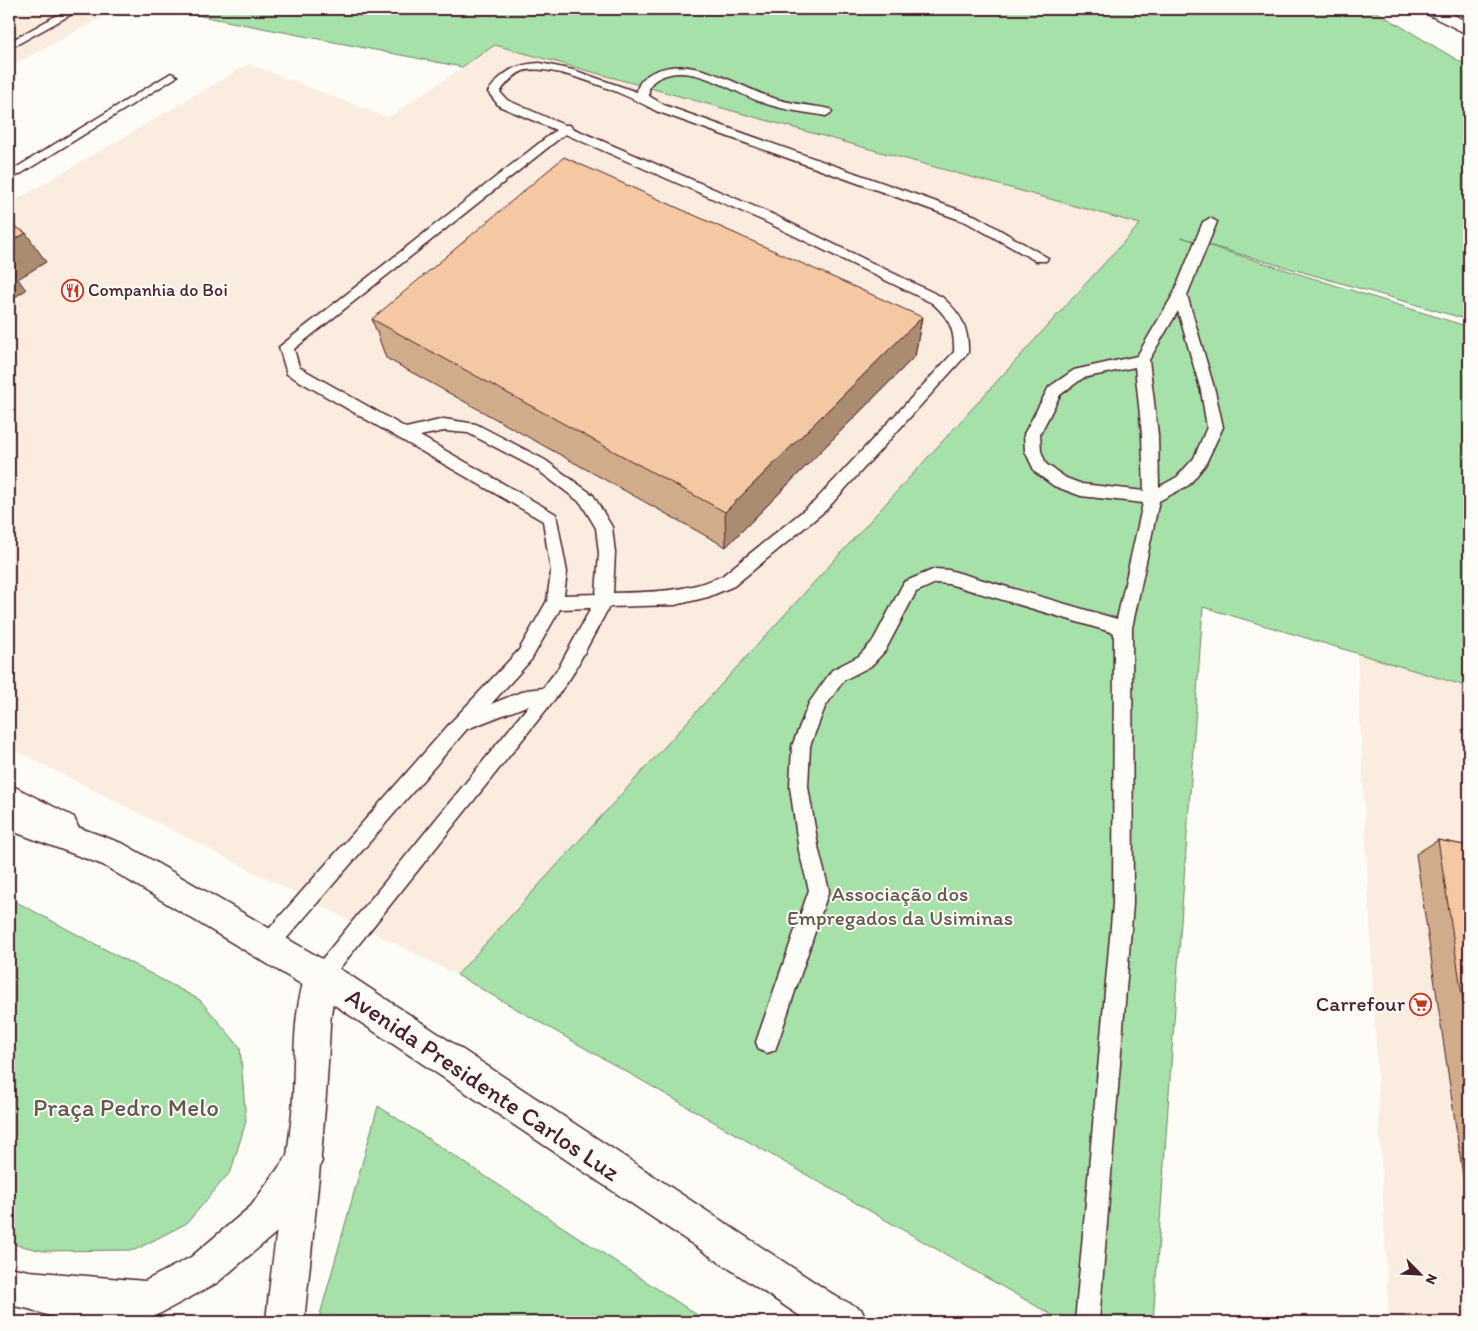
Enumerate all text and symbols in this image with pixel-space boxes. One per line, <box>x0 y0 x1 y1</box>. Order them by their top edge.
restaurant icon: Companhia do Boi <box>60 278 84 302</box>
place label: Companhia do Boi <box>88 279 228 301</box>
park label: Associação dos Empregados da Usiminas <box>787 881 1013 930</box>
street label: Avenida Presidente Carlos Luz <box>340 981 626 1187</box>
place label: Carrefour <box>1316 991 1406 1016</box>
supermarket icon: Carrefour <box>1409 992 1433 1016</box>
park label: Praça Pedro Melo <box>33 1092 219 1122</box>
north arrow <box>1396 1248 1446 1298</box>
text: N <box>1422 1271 1441 1287</box>

